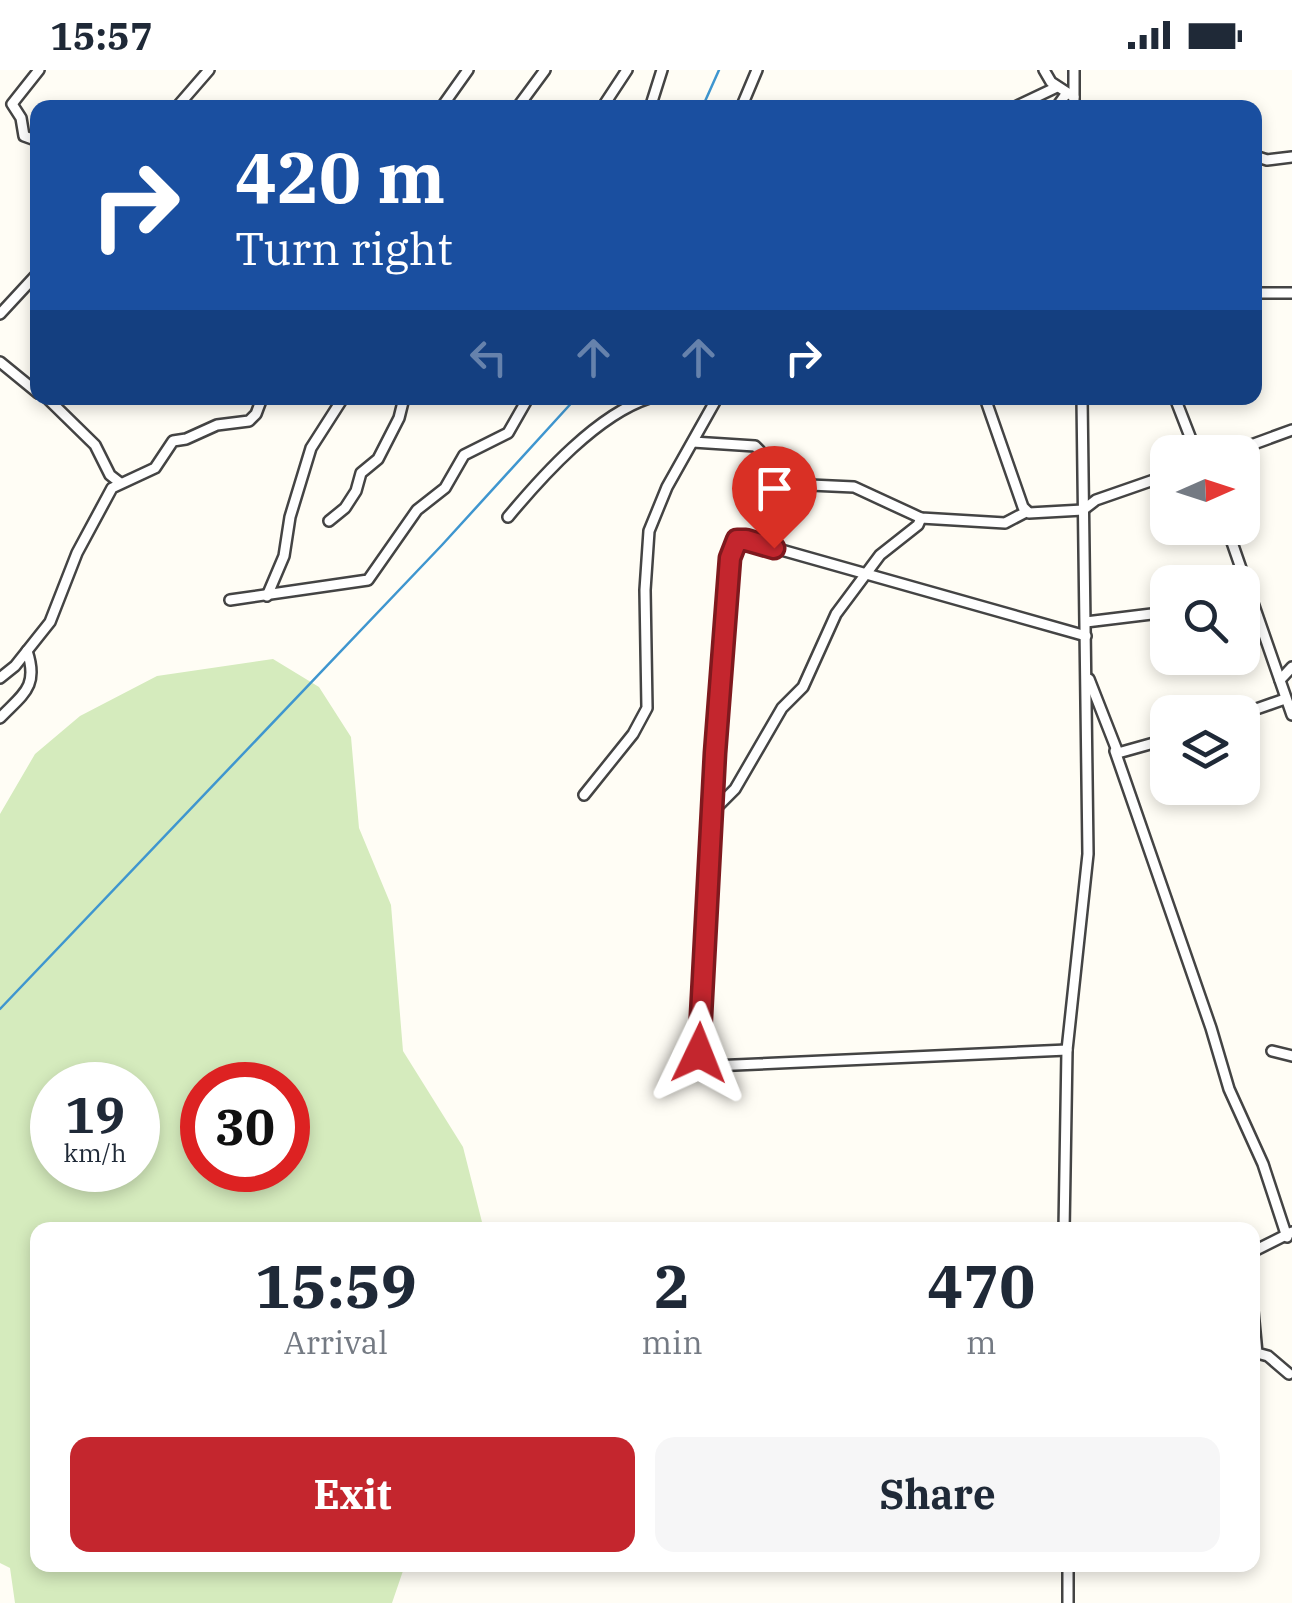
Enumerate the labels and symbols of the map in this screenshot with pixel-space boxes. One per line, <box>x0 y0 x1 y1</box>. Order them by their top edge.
north arrow <box>1150 435 1260 545</box>
pin <box>732 446 817 549</box>
position arrow <box>647 1001 751 1105</box>
speed limit sign: 30 <box>180 1062 310 1192</box>

